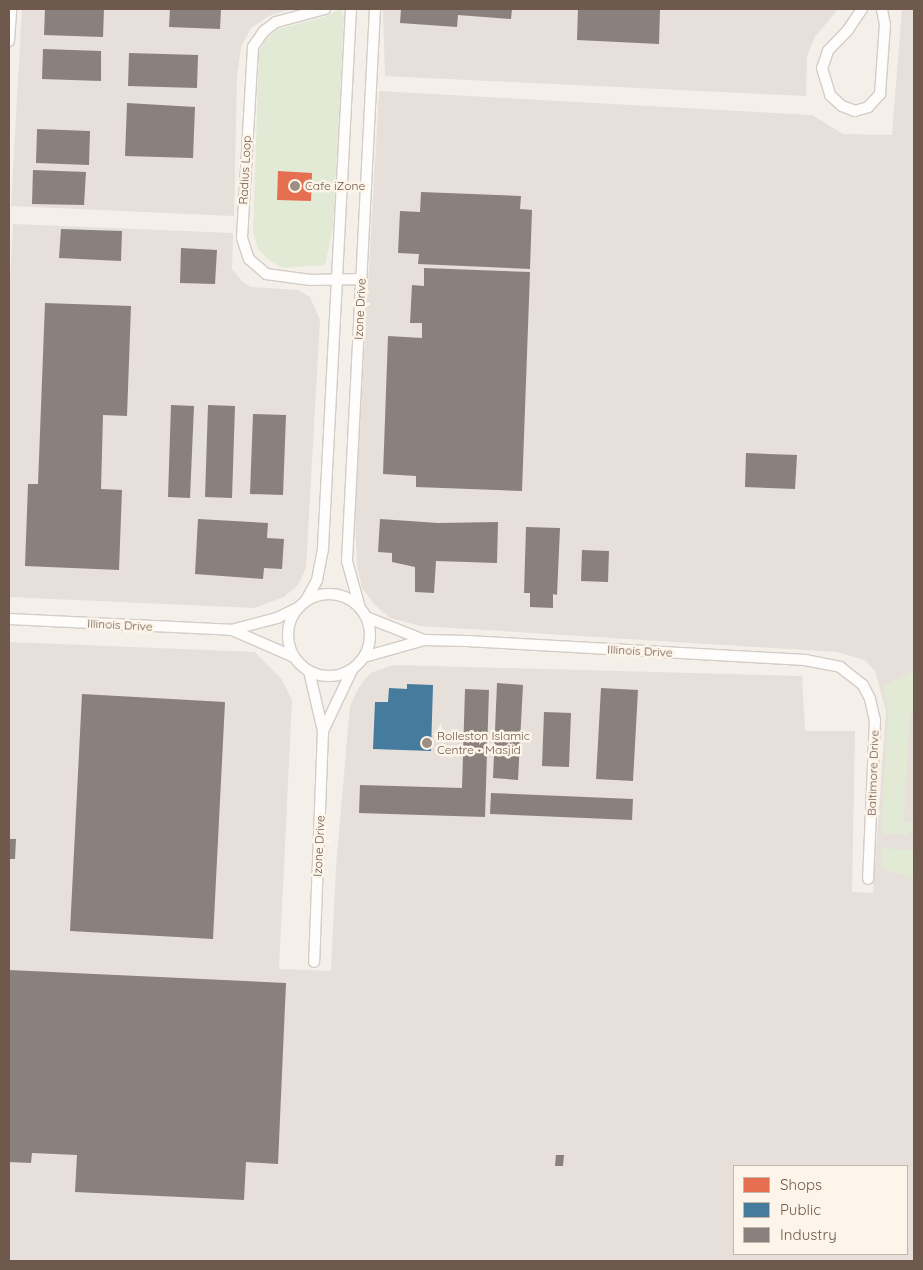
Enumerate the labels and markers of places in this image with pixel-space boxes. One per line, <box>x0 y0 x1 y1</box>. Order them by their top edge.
place label: Cafe iZone <box>305 179 365 193</box>
marker: Cafe iZone <box>289 180 301 192</box>
place label: Rolleston Islamic Centre - Masjid <box>437 729 530 757</box>
marker: Rolleston Islamic Centre - Masjid <box>421 737 433 749</box>

